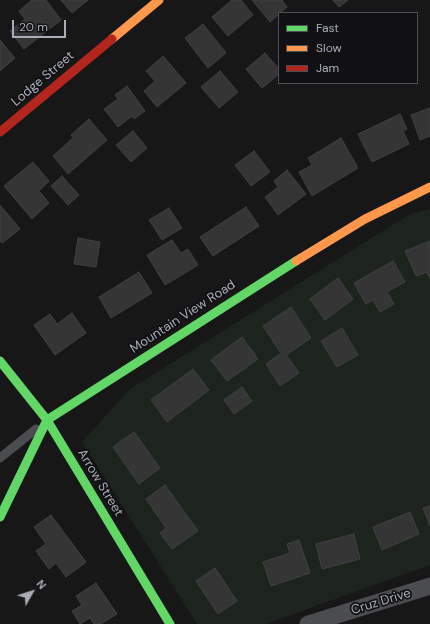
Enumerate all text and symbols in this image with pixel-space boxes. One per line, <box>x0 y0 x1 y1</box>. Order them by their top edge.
scale bar <box>14 12 68 38</box>
legend <box>278 12 418 84</box>
text: 20 m <box>19 19 48 35</box>
text: Fast <box>316 20 339 36</box>
text: Slow <box>316 40 342 56</box>
street label: Lodge Street <box>8 48 78 110</box>
text: Jam <box>316 60 339 76</box>
street label: Mountain View Road <box>127 277 239 357</box>
street label: Arrow Street <box>74 447 126 519</box>
north arrow <box>12 572 52 612</box>
text: N <box>33 577 49 592</box>
street label: Cruz Drive <box>349 586 413 618</box>

